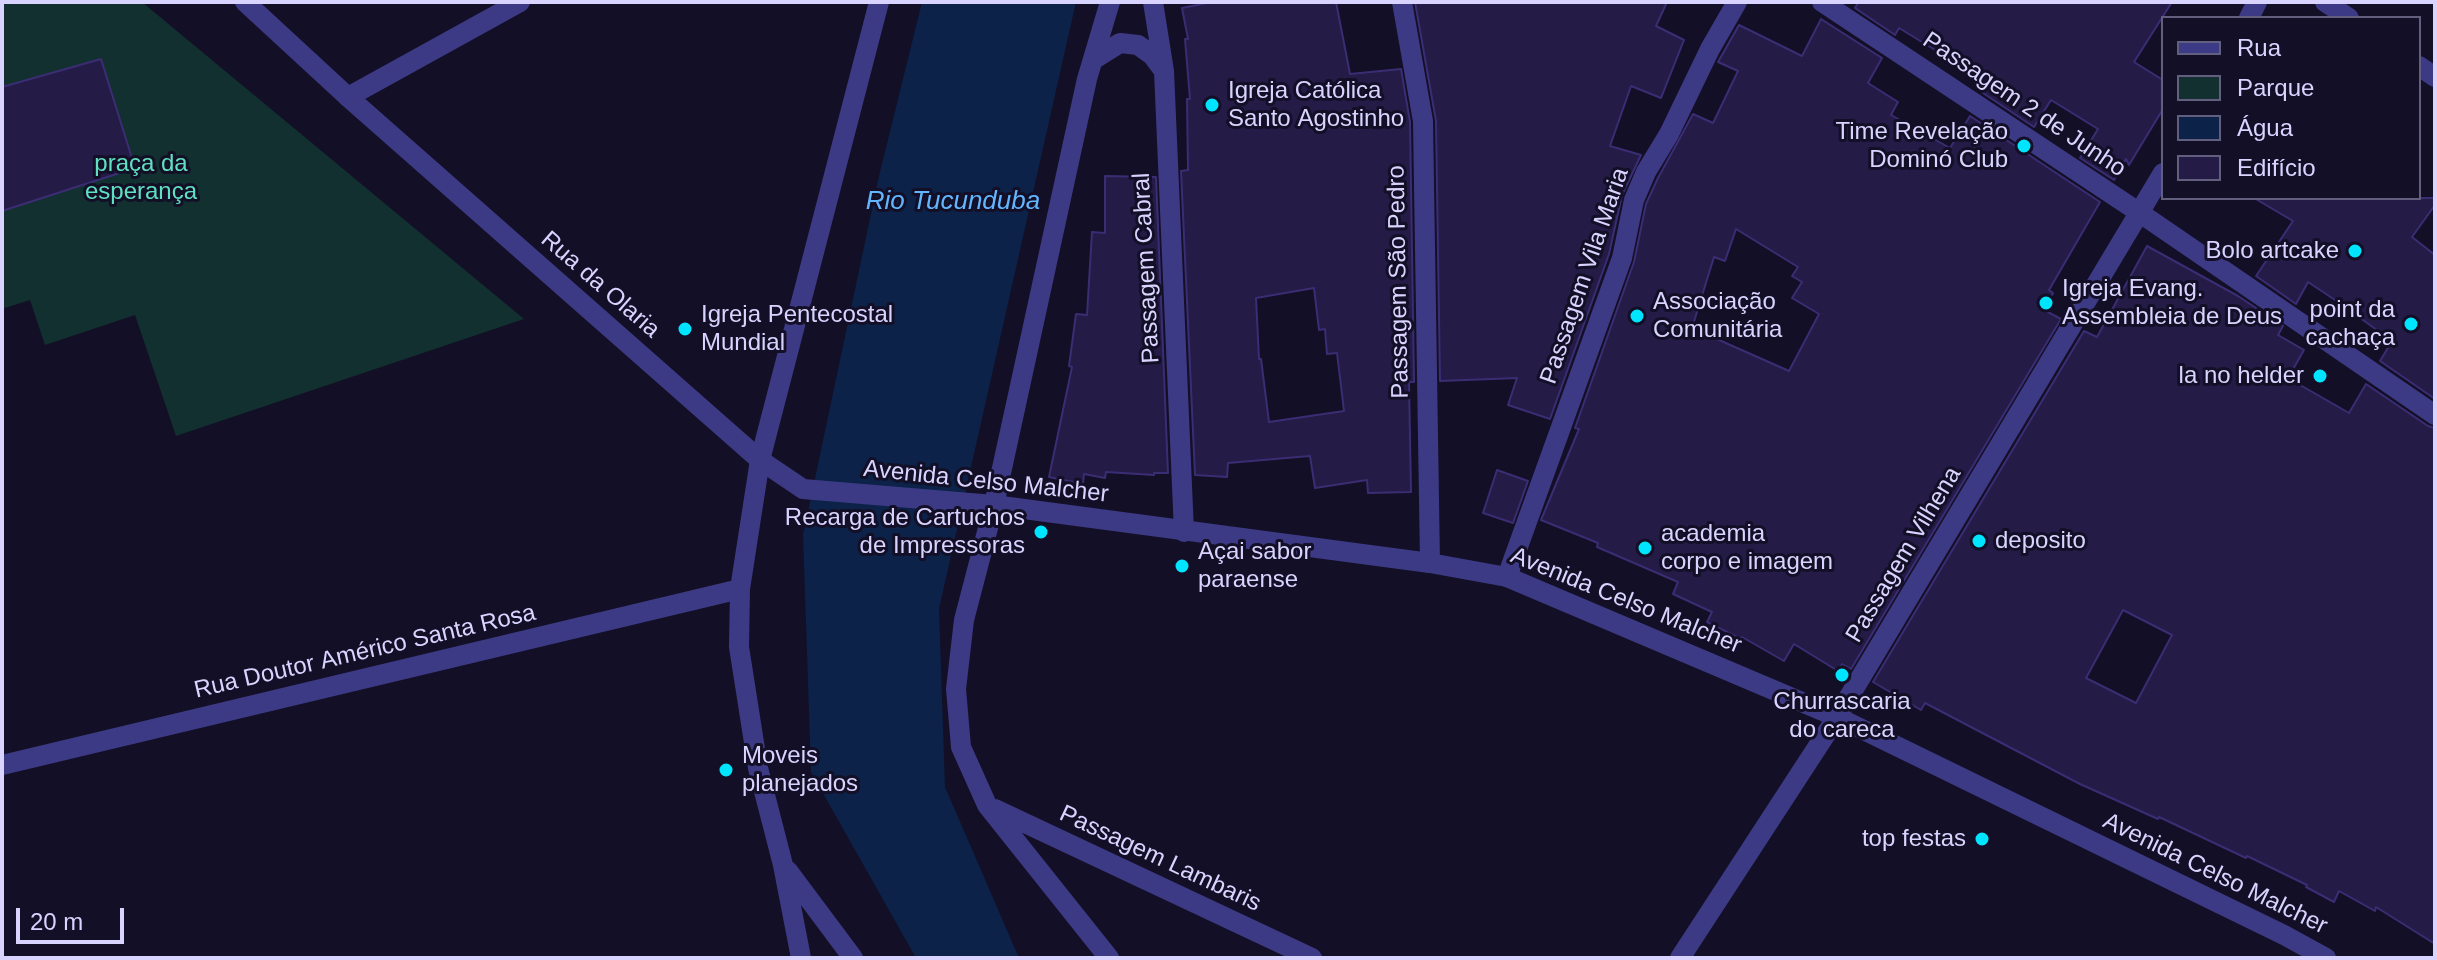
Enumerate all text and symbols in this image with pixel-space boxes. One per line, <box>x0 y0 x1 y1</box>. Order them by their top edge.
legend <box>2161 16 2421 200</box>
street label: Passagem 2 de Junho <box>1917 26 2131 184</box>
text: Rua <box>2237 34 2281 61</box>
text: Parque <box>2237 74 2314 101</box>
place label: Igreja Católica Santo Agostinho <box>1228 77 1404 133</box>
marker: Igreja Católica Santo Agostinho <box>1203 96 1221 114</box>
text: Água <box>2237 114 2293 141</box>
place label: Time Revelação Dominó Club <box>1835 118 2008 174</box>
marker: Time Revelação Dominó Club <box>2015 137 2033 155</box>
park label: praça da esperança <box>85 150 197 206</box>
text: Edifício <box>2237 154 2316 181</box>
street label: Passagem Vila Maria <box>1535 164 1635 388</box>
street label: Passagem São Pedro <box>1383 165 1415 399</box>
street label: Passagem Cabral <box>1128 172 1166 364</box>
water label: Rio Tucunduba <box>866 186 1040 218</box>
street label: Rua da Olaria <box>535 226 665 344</box>
place label: Bolo artcake <box>2206 237 2339 265</box>
marker: Bolo artcake <box>2346 242 2364 260</box>
place label: Igreja Evang. Assembleia de Deus <box>2062 275 2282 331</box>
place label: Associação Comunitária <box>1653 288 1782 344</box>
marker: Igreja Evang. Assembleia de Deus <box>2037 294 2055 312</box>
place label: point da cachaça <box>2306 296 2395 352</box>
place label: Igreja Pentecostal Mundial <box>701 301 893 357</box>
marker: Associação Comunitária <box>1628 307 1646 325</box>
marker: point da cachaça <box>2402 315 2420 333</box>
marker: Igreja Pentecostal Mundial <box>676 320 694 338</box>
place label: la no helder <box>2179 362 2304 390</box>
marker: la no helder <box>2311 367 2329 385</box>
street label: Avenida Celso Malcher <box>862 455 1110 509</box>
street label: Passagem Vilhena <box>1840 462 1968 648</box>
place label: Recarga de Cartuchos de Impressoras <box>785 504 1025 560</box>
place label: academia corpo e imagem <box>1661 520 1833 576</box>
marker: Recarga de Cartuchos de Impressoras <box>1032 523 1050 541</box>
place label: deposito <box>1995 527 2086 555</box>
marker: deposito <box>1970 532 1988 550</box>
place label: Açai sabor paraense <box>1198 538 1311 594</box>
marker: academia corpo e imagem <box>1636 539 1654 557</box>
street label: Avenida Celso Malcher <box>1506 542 1746 660</box>
marker: Açai sabor paraense <box>1173 557 1191 575</box>
street label: Rua Doutor Américo Santa Rosa <box>191 599 539 705</box>
marker: Churrascaria do careca <box>1833 666 1851 684</box>
place label: Churrascaria do careca <box>1773 688 1911 744</box>
place label: Moveis planejados <box>742 742 858 798</box>
marker: Moveis planejados <box>717 761 735 779</box>
street label: Passagem Lambaris <box>1055 800 1265 918</box>
street label: Avenida Celso Malcher <box>2098 807 2332 941</box>
place label: top festas <box>1862 825 1966 853</box>
marker: top festas <box>1973 830 1991 848</box>
scale bar <box>20 892 128 942</box>
text: 20 m <box>30 908 83 935</box>

